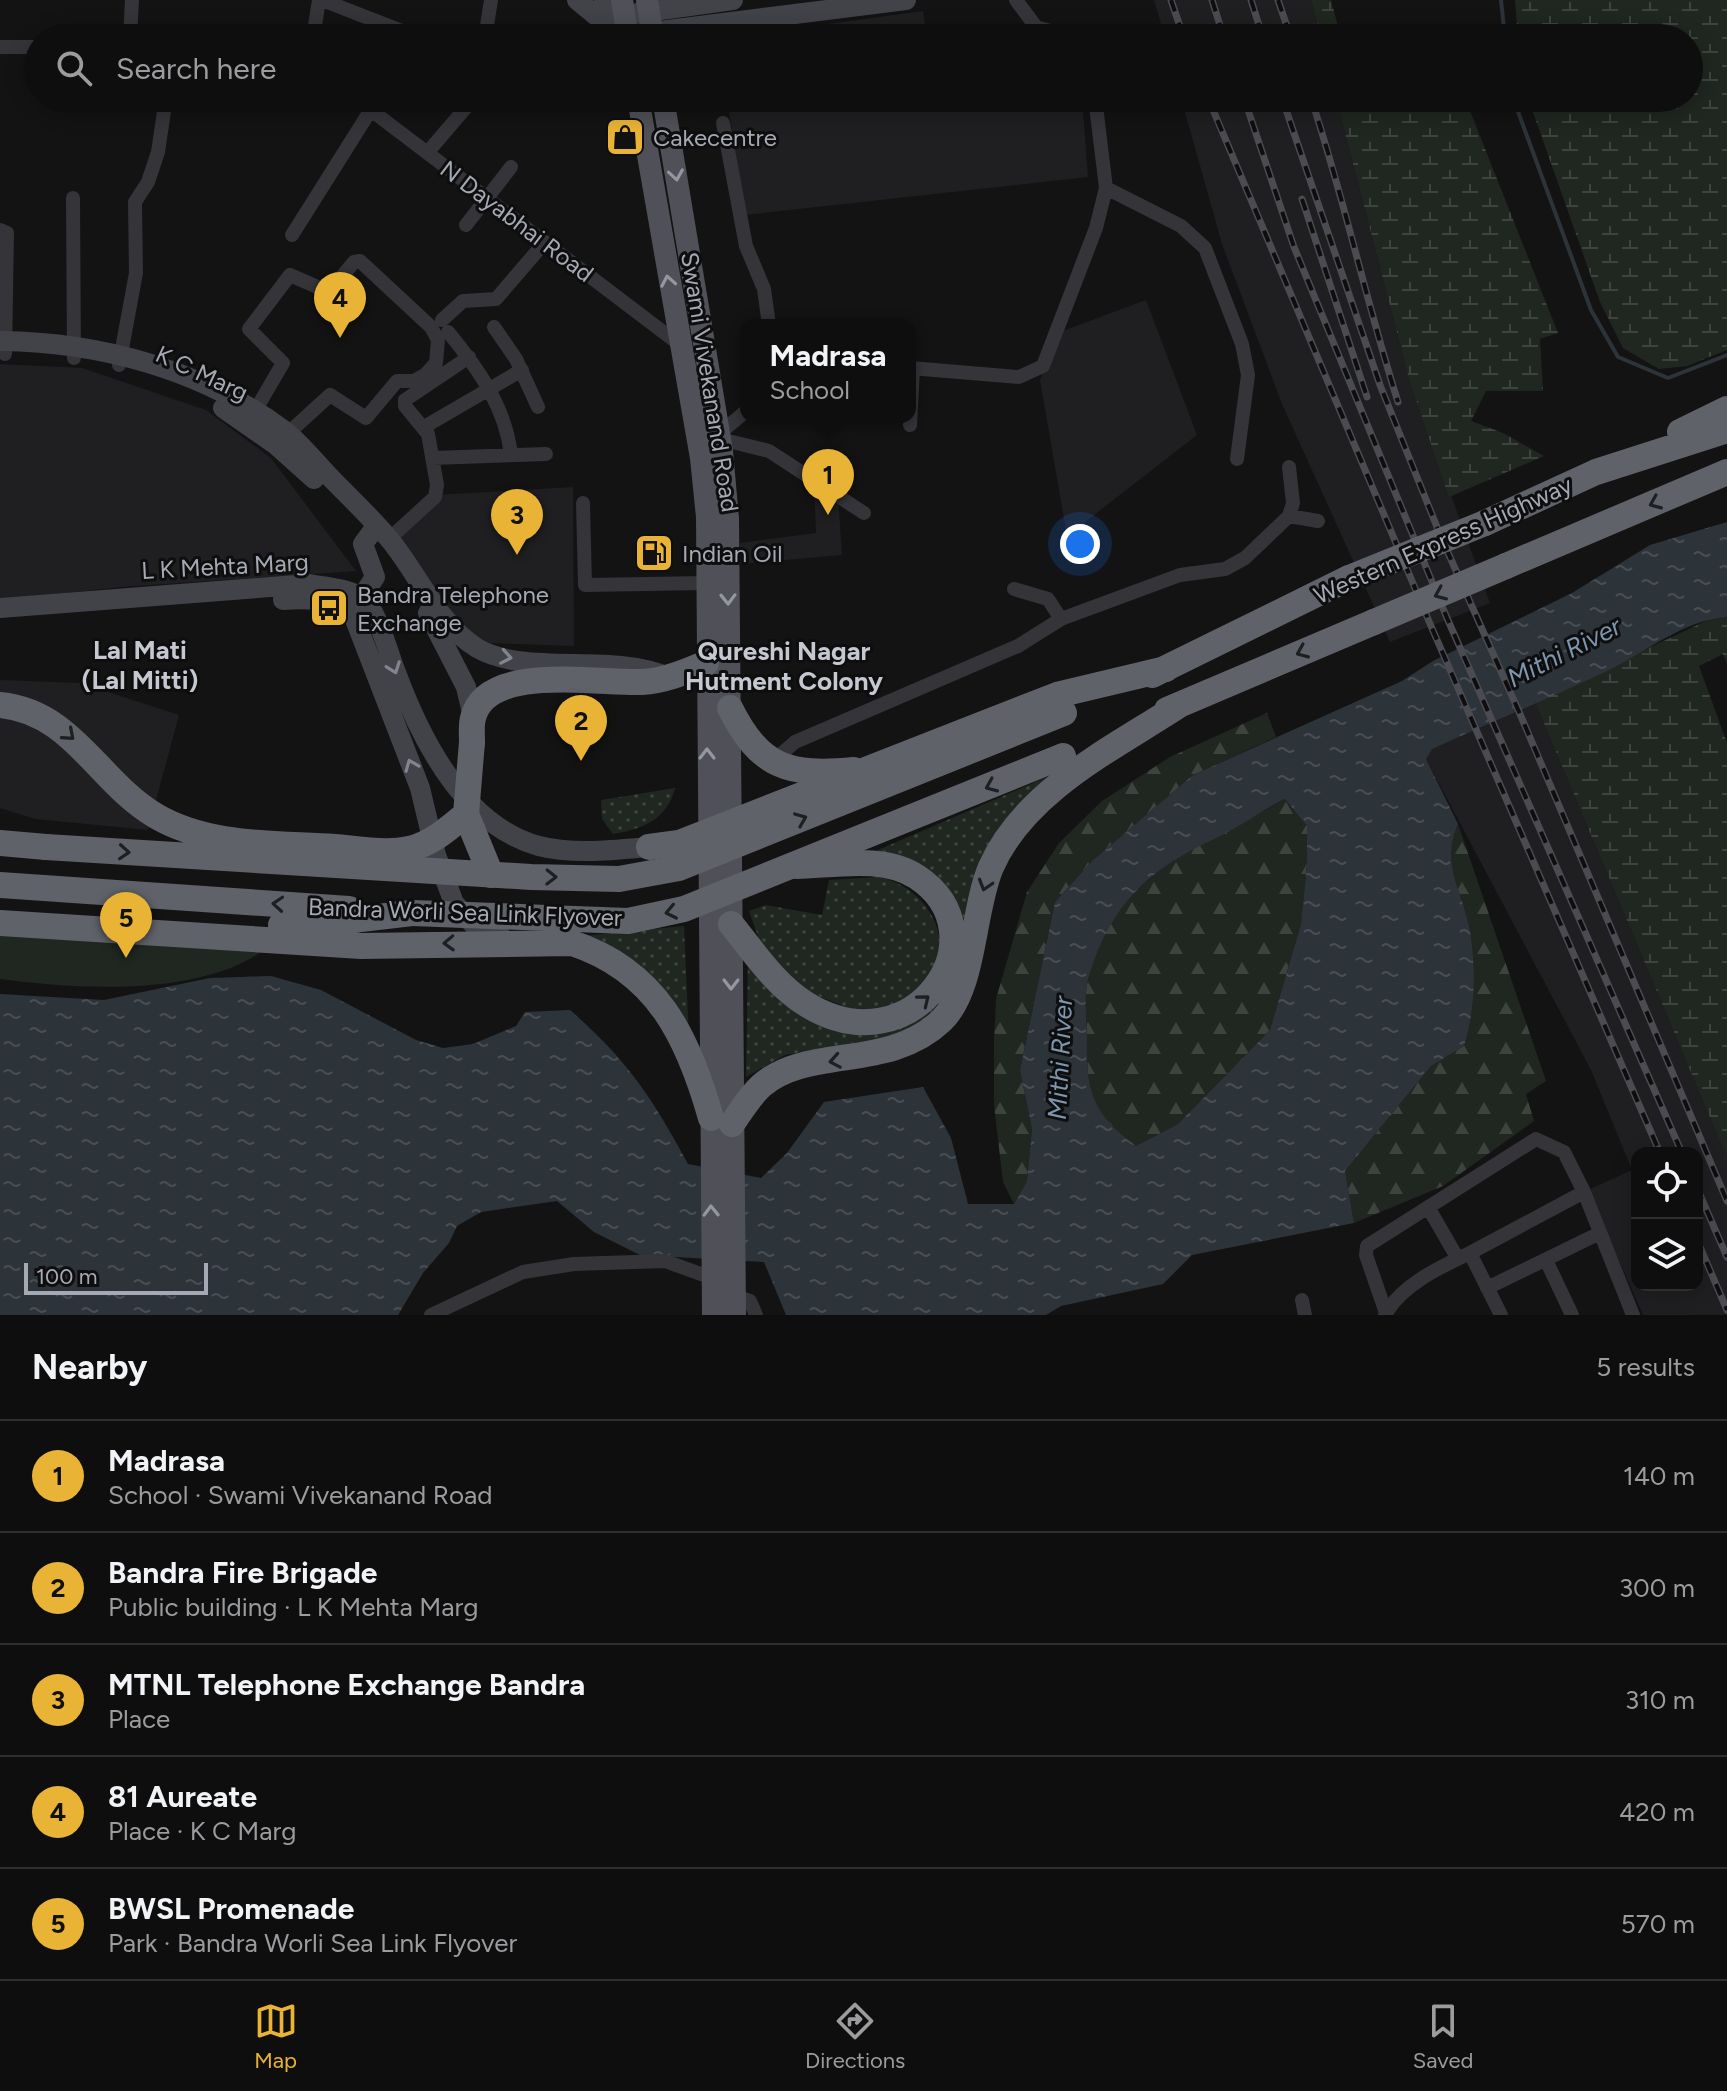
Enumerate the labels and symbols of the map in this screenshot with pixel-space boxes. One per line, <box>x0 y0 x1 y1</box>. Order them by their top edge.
shop icon: Cakecentre <box>604 116 646 158</box>
place label: Cakecentre <box>653 123 777 152</box>
street label: N Dayabhai Road <box>435 154 599 288</box>
one-way arrow <box>666 168 683 182</box>
street label: Swami Vivekanand Road <box>675 250 745 514</box>
pin: 4 <box>314 272 366 338</box>
one-way arrow <box>661 274 678 287</box>
street label: K C Marg <box>151 339 253 407</box>
pin: 1 <box>802 449 854 515</box>
street label: Western Express Highway <box>1310 470 1577 610</box>
pin: 3 <box>491 489 543 555</box>
one-way arrow <box>1649 493 1663 509</box>
your location <box>1060 524 1100 564</box>
fuel station icon: Indian Oil <box>633 532 675 574</box>
place label: Indian Oil <box>682 539 783 568</box>
street label: L K Mehta Marg <box>141 547 309 585</box>
place label: Bandra Telephone Exchange <box>357 580 549 637</box>
one-way arrow <box>1434 584 1448 601</box>
bus stop icon: Bandra Telephone Exchange <box>308 587 350 629</box>
one-way arrow <box>719 593 737 606</box>
water label: Mithi River <box>1502 609 1627 694</box>
district label: Lal Mati (Lal Mitti) <box>81 634 199 696</box>
district label: Qureshi Nagar Hutment Colony <box>685 635 883 697</box>
one-way arrow <box>1296 643 1310 659</box>
one-way arrow <box>500 647 513 664</box>
one-way arrow <box>384 660 401 674</box>
pin: 2 <box>555 695 607 761</box>
one-way arrow <box>60 726 75 740</box>
one-way arrow <box>698 747 716 760</box>
one-way arrow <box>404 759 421 773</box>
one-way arrow <box>985 776 999 792</box>
one-way arrow <box>793 813 807 829</box>
one-way arrow <box>118 843 131 860</box>
one-way arrow <box>545 869 558 886</box>
one-way arrow <box>978 878 994 892</box>
pin: 5 <box>100 892 152 958</box>
street label: Bandra Worli Sea Link Flyover <box>307 892 623 932</box>
one-way arrow <box>271 896 284 913</box>
one-way arrow <box>665 903 679 920</box>
one-way arrow <box>442 934 454 952</box>
one-way arrow <box>722 978 740 991</box>
water label: Mithi River <box>1041 994 1079 1121</box>
one-way arrow <box>915 995 930 1009</box>
one-way arrow <box>828 1051 842 1068</box>
one-way arrow <box>703 1204 720 1217</box>
scale bar <box>24 1259 208 1295</box>

